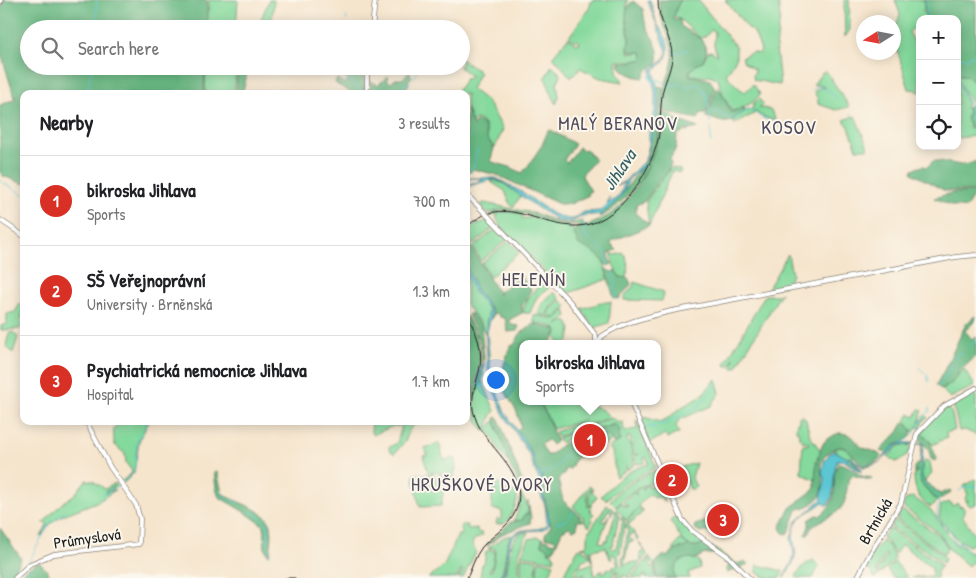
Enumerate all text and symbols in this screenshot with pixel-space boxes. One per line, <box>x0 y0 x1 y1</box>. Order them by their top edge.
north arrow <box>856 15 901 60</box>
map controls <box>916 15 961 150</box>
button: + <box>916 15 961 60</box>
search box <box>20 20 470 75</box>
icon: search <box>38 34 66 62</box>
text: Search here <box>78 35 159 61</box>
button: − <box>916 60 961 105</box>
button: locate <box>916 105 961 150</box>
text: Nearby <box>40 108 93 137</box>
district label: MALÝ BERANOV <box>558 110 678 136</box>
text: 3 results <box>398 112 450 134</box>
district label: KOSOV <box>761 114 817 140</box>
water label: Jihlava <box>596 143 643 195</box>
text: bikroska Jihlava <box>87 177 196 203</box>
text: 1 <box>53 190 59 212</box>
text: 700 m <box>413 190 450 212</box>
text: Sports <box>87 203 125 225</box>
district label: HELENÍN <box>502 266 566 292</box>
text: SŠ Veřejnoprávní <box>87 267 206 293</box>
text: 2 <box>52 280 60 302</box>
text: 1.3 km <box>412 280 450 302</box>
text: University · Brněnská <box>87 293 212 315</box>
popup <box>519 340 661 405</box>
text: bikroska Jihlava <box>536 349 644 375</box>
text: Psychiatrická nemocnice Jihlava <box>87 357 307 383</box>
your location <box>483 367 509 393</box>
text: 3 <box>52 370 60 392</box>
text: 1.7 km <box>412 370 450 392</box>
text: Sports <box>536 375 574 397</box>
text: Hospital <box>87 383 134 405</box>
pin: 1 <box>574 421 606 459</box>
pin: 2 <box>656 461 688 499</box>
district label: HRUŠKOVÉ DVORY <box>411 471 553 497</box>
street label: Brtnická <box>853 494 897 548</box>
pin: 3 <box>707 501 739 539</box>
street label: Průmyslová <box>52 522 122 554</box>

